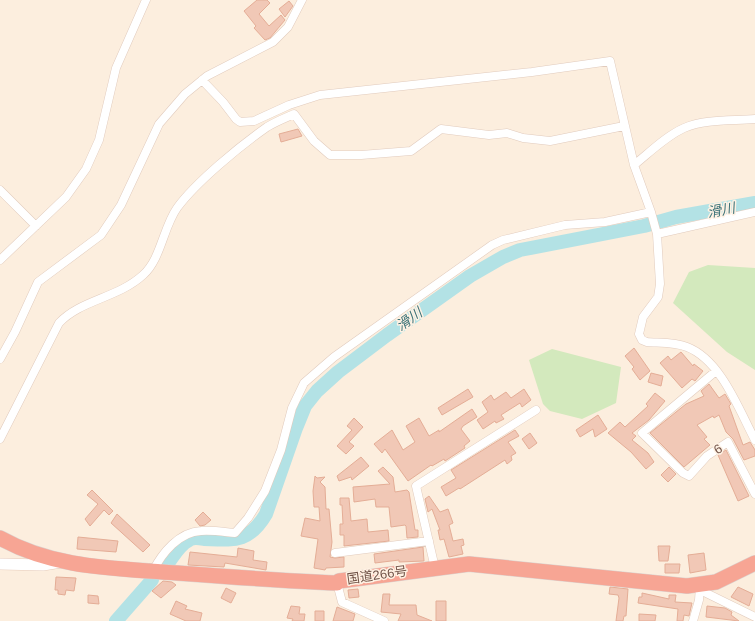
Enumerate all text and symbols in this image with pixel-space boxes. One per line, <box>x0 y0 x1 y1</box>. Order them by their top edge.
water label: 滑川 <box>706 199 738 221</box>
water label: 滑川 <box>393 303 427 334</box>
street label: 6 <box>711 441 725 457</box>
street label: 国道266号 <box>346 563 408 587</box>

